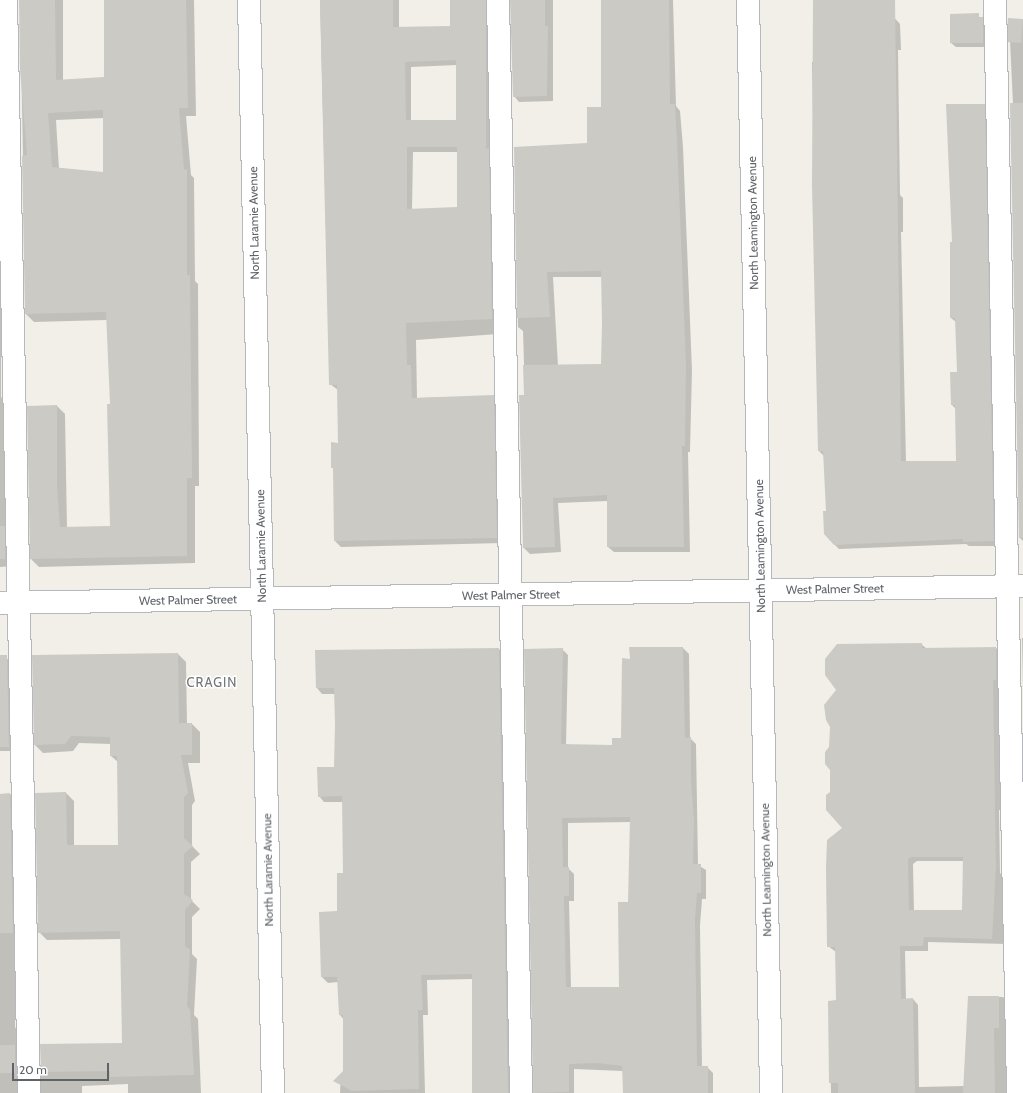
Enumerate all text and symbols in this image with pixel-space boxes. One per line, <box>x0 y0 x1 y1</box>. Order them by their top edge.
street label: North Leamington Avenue <box>745 156 761 290</box>
street label: North Laramie Avenue <box>246 166 262 280</box>
street label: North Leamington Avenue <box>752 479 768 613</box>
street label: North Laramie Avenue <box>253 489 269 603</box>
street label: West Palmer Street <box>786 581 884 597</box>
street label: West Palmer Street <box>462 587 560 603</box>
street label: West Palmer Street <box>139 592 237 608</box>
district label: CRAGIN <box>187 674 237 690</box>
street label: North Leamington Avenue <box>758 803 774 937</box>
street label: North Laramie Avenue <box>260 813 276 927</box>
scale bar <box>14 1055 111 1081</box>
text: 20 m <box>19 1062 47 1077</box>

